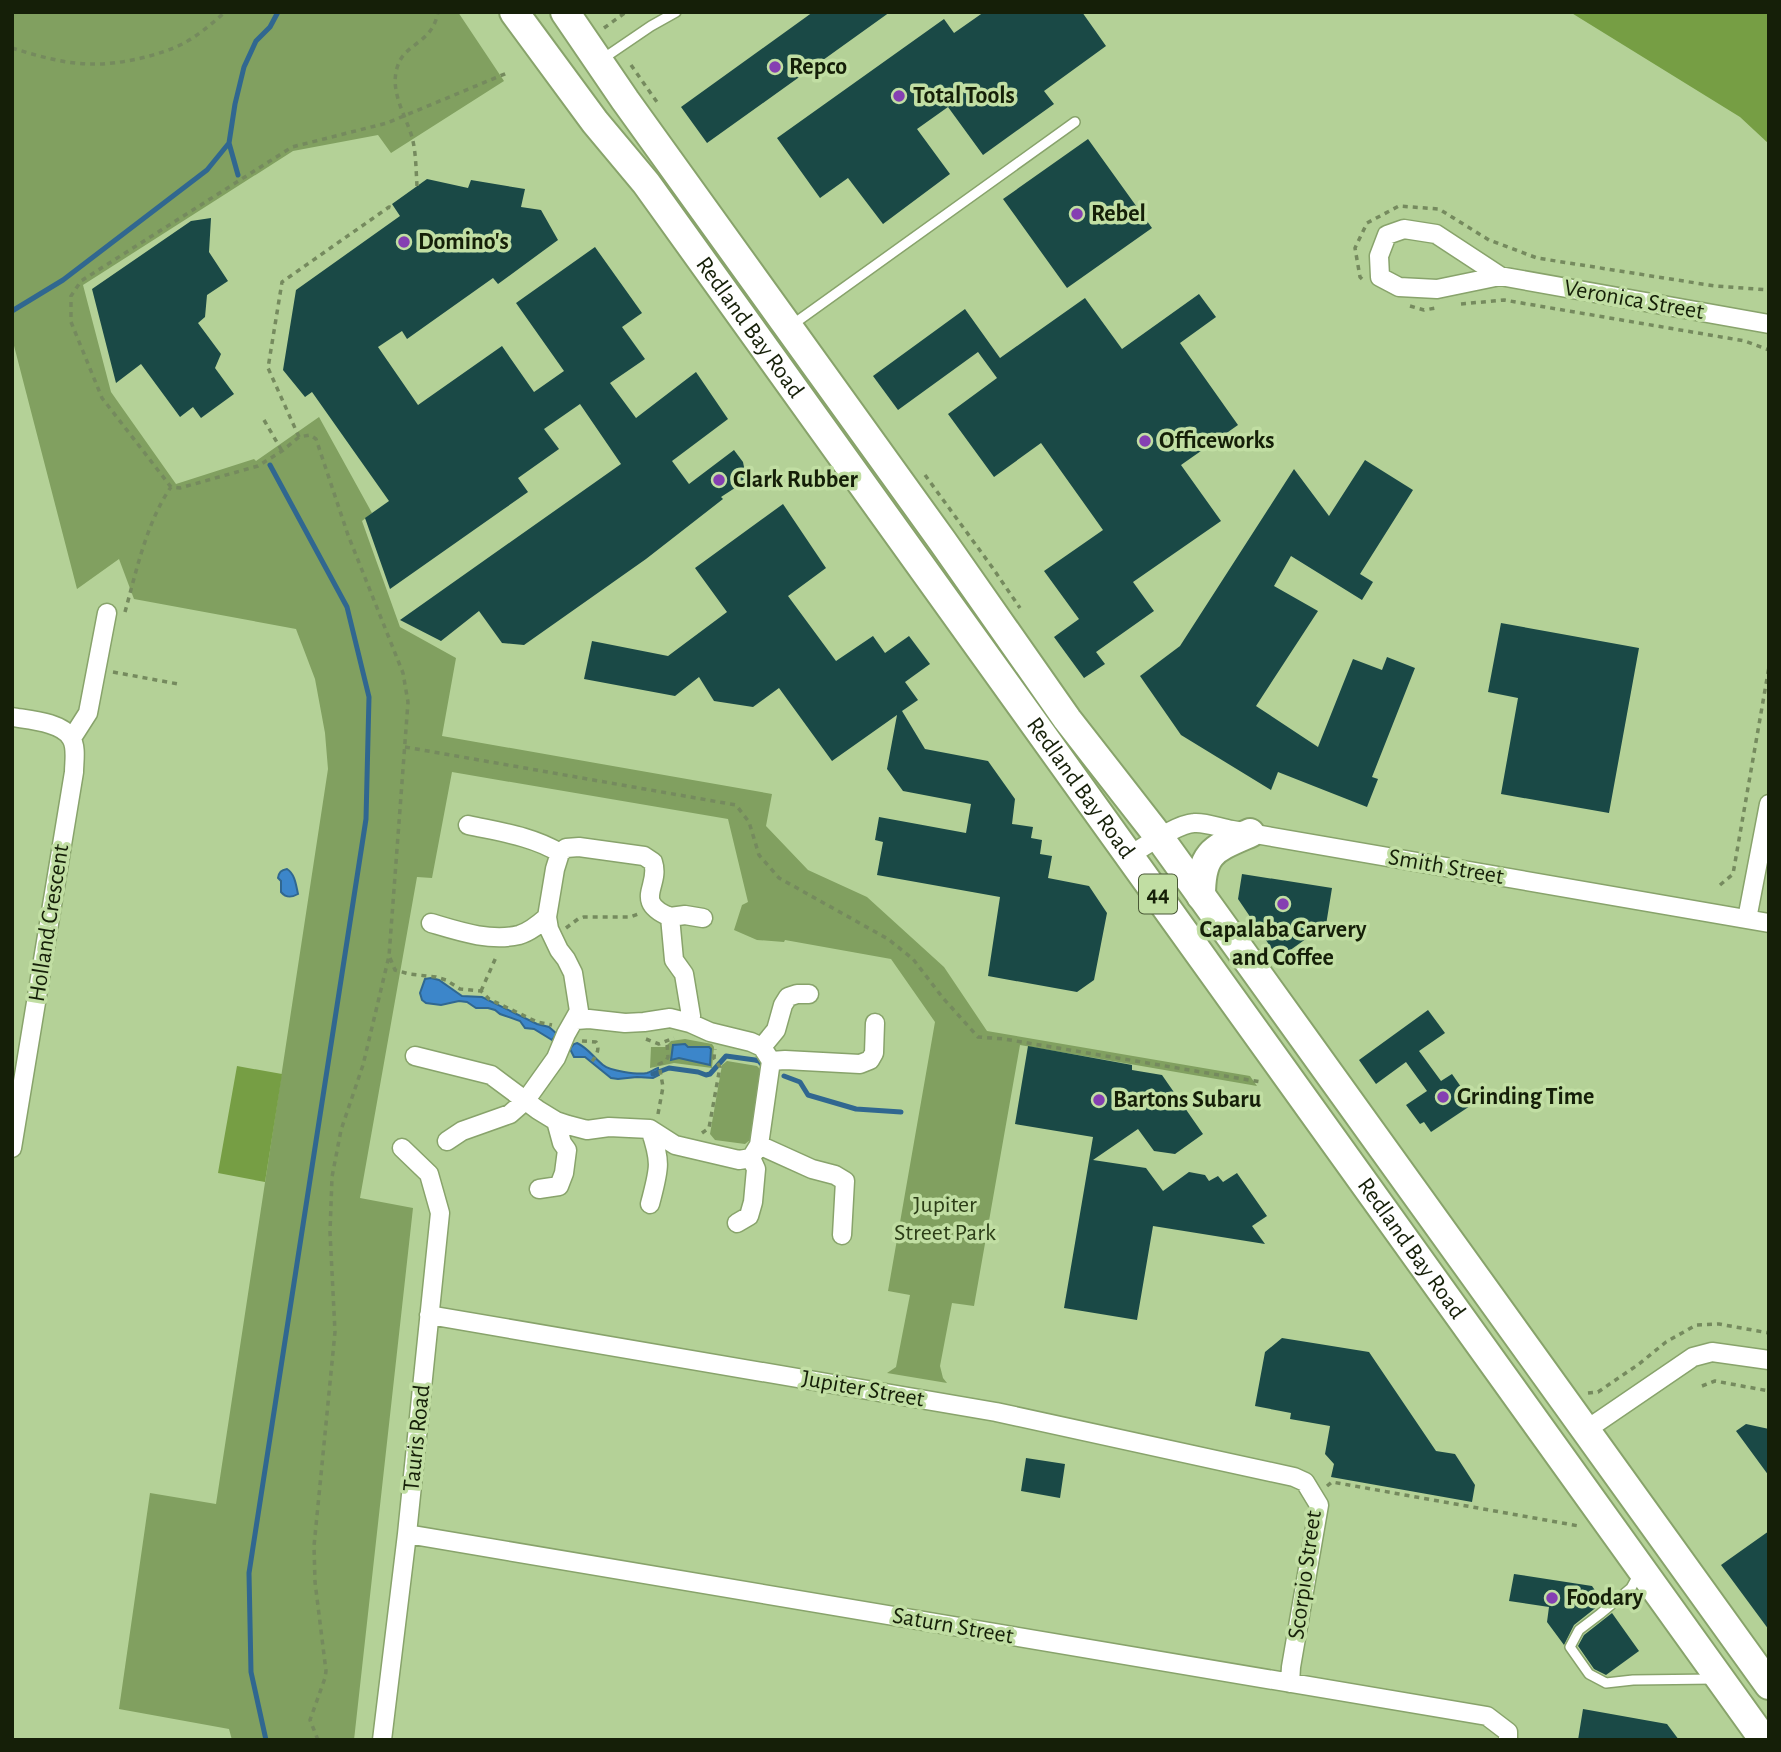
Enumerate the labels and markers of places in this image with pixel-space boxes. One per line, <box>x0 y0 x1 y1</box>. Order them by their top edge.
place label: Repco <box>789 55 847 79</box>
marker: Repco <box>767 59 783 75</box>
place label: Total Tools <box>913 84 1015 108</box>
marker: Total Tools <box>891 88 907 104</box>
place label: Rebel <box>1091 202 1146 226</box>
marker: Rebel <box>1069 206 1085 222</box>
place label: Domino's <box>418 230 509 254</box>
marker: Domino's <box>396 234 412 250</box>
place label: Officeworks <box>1159 429 1275 453</box>
marker: Officeworks <box>1137 433 1153 449</box>
place label: Clark Rubber <box>733 468 859 492</box>
marker: Clark Rubber <box>711 472 727 488</box>
marker: Capalaba Carvery and Coffee <box>1275 896 1291 912</box>
place label: Capalaba Carvery and Coffee <box>1200 918 1367 970</box>
place label: Grinding Time <box>1457 1085 1594 1109</box>
place label: Bartons Subaru <box>1113 1088 1262 1112</box>
marker: Grinding Time <box>1435 1089 1451 1105</box>
marker: Bartons Subaru <box>1091 1092 1107 1108</box>
place label: Foodary <box>1566 1586 1644 1610</box>
marker: Foodary <box>1544 1590 1560 1606</box>

